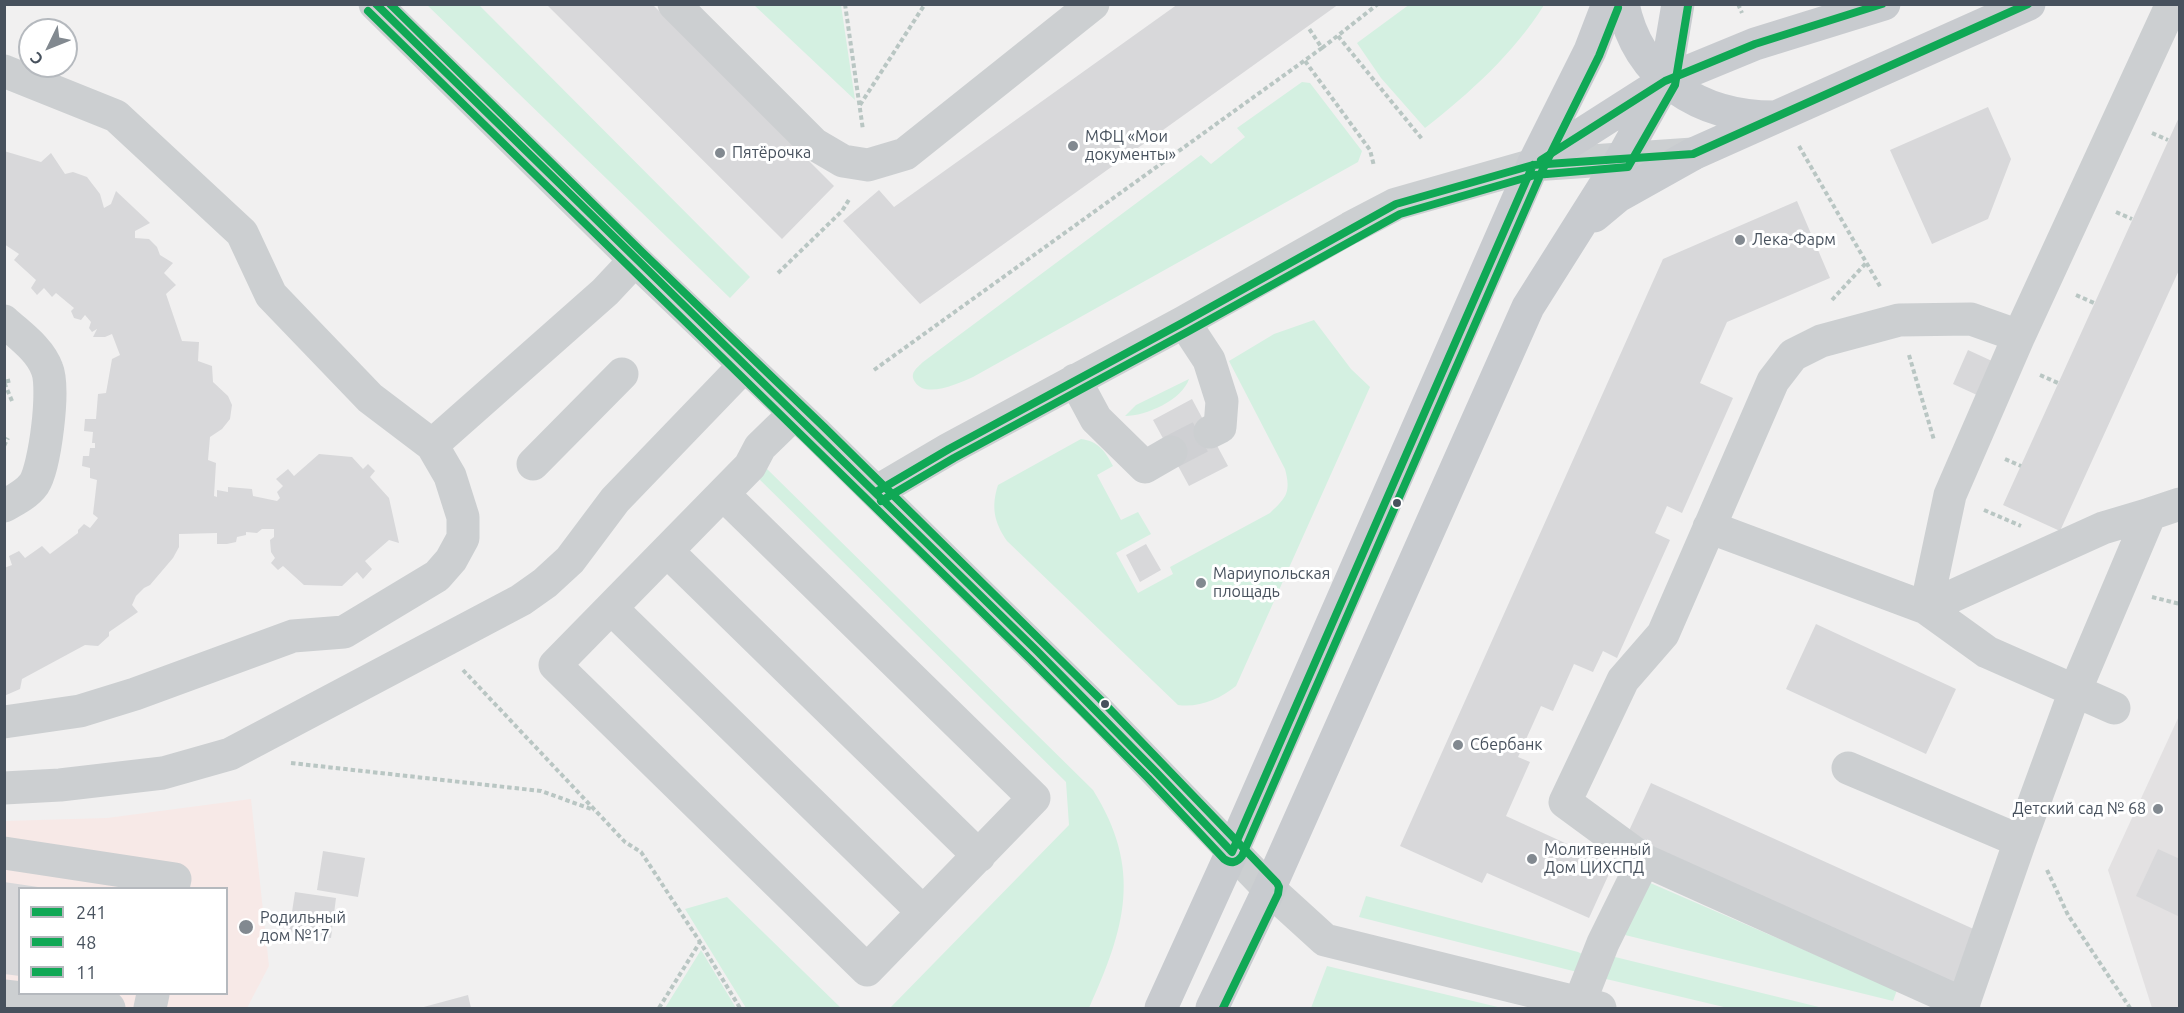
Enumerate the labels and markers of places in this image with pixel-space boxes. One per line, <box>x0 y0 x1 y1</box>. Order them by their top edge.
place label: МФЦ «Мои документы» <box>1085 127 1176 165</box>
marker: МФЦ «Мои документы» <box>1066 139 1080 153</box>
place label: Пятёрочка <box>732 143 811 163</box>
marker: Пятёрочка <box>713 146 727 160</box>
place label: Лека-Фарм <box>1752 230 1836 250</box>
marker: Лека-Фарм <box>1733 233 1747 247</box>
unlabelled marker <box>1391 497 1403 509</box>
place label: Мариупольская площадь <box>1213 564 1330 602</box>
marker: Мариупольская площадь <box>1194 576 1208 590</box>
unlabelled marker <box>1099 698 1111 710</box>
place label: Сбербанк <box>1470 735 1543 755</box>
marker: Сбербанк <box>1451 738 1465 752</box>
place label: Детский сад № 68 <box>2013 799 2146 819</box>
marker: Детский сад № 68 <box>2151 802 2165 816</box>
place label: Молитвенный Дом ЦИХСПД <box>1544 840 1651 878</box>
marker: Молитвенный Дом ЦИХСПД <box>1525 852 1539 866</box>
place label: Родильный дом №17 <box>260 908 346 946</box>
marker: Родильный дом №17 <box>237 918 255 936</box>

